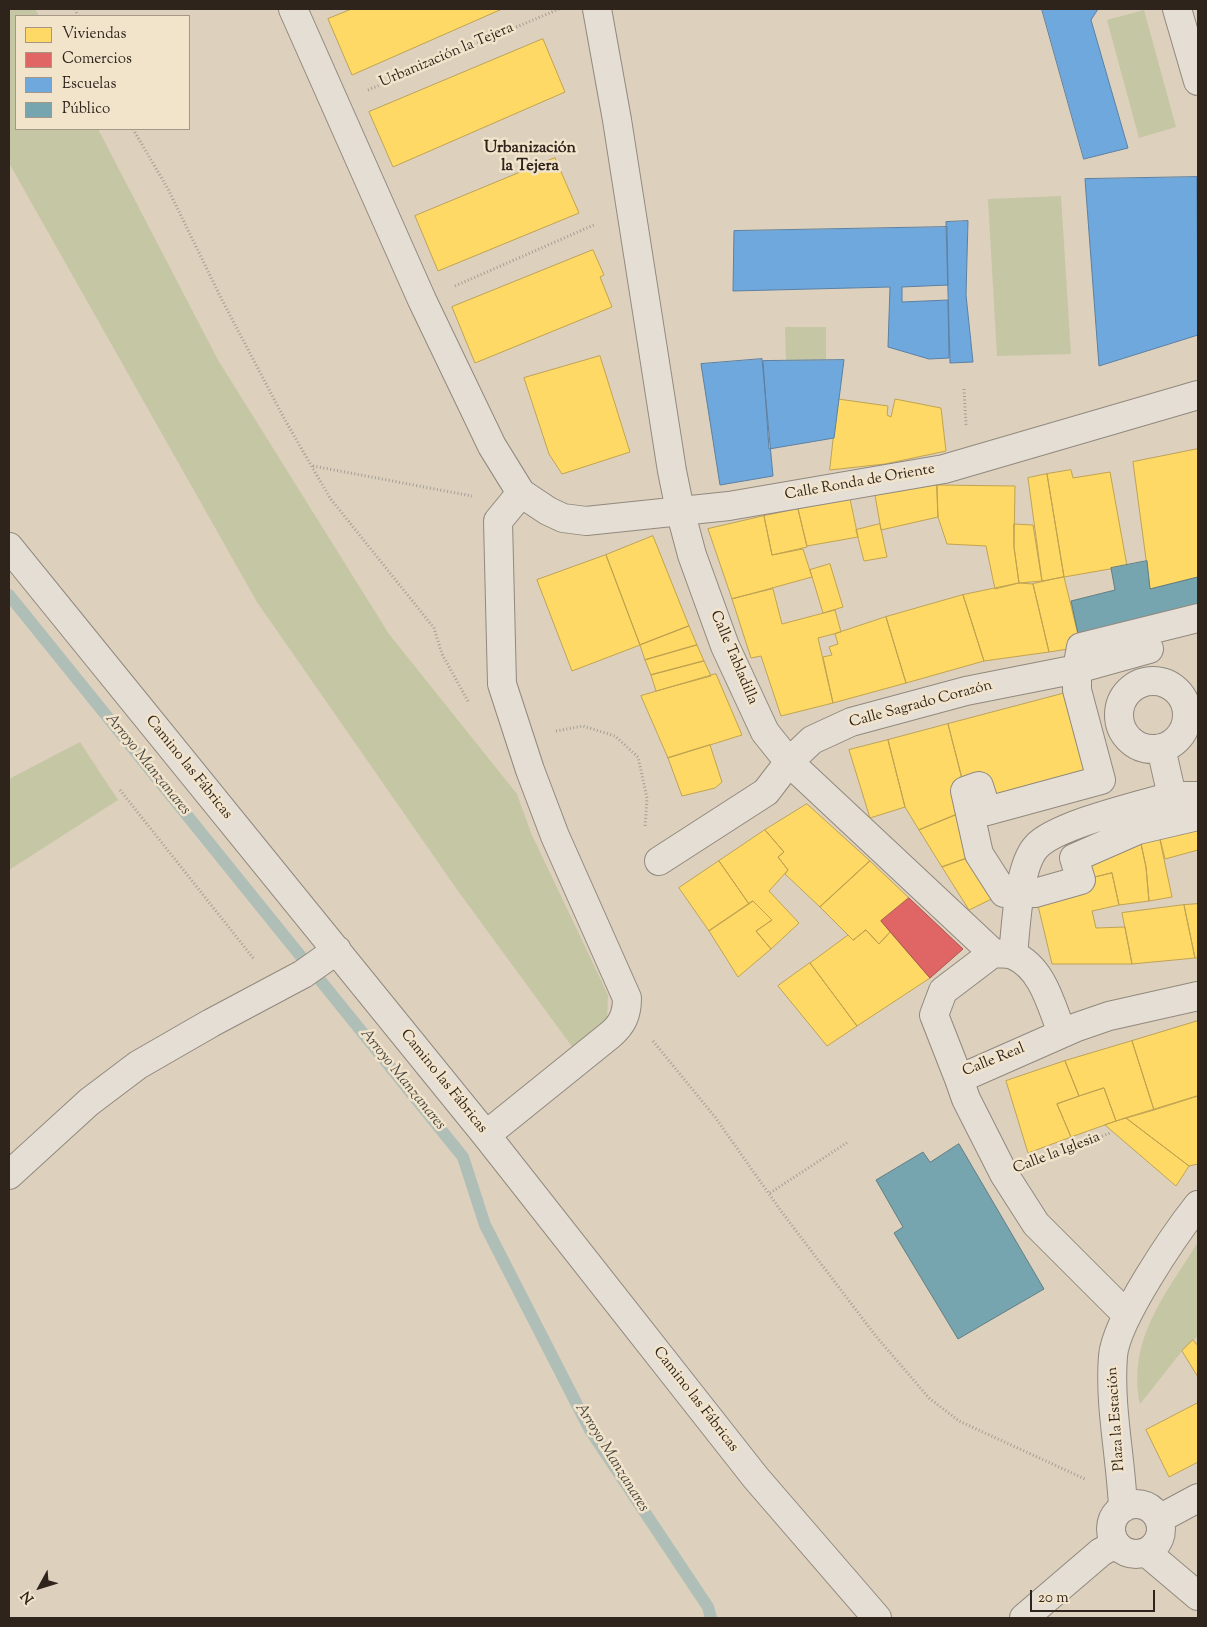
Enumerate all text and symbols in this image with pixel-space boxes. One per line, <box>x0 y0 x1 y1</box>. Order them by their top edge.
legend <box>15 15 190 130</box>
street label: Urbanización la Tejera <box>377 20 517 92</box>
text: Viviendas <box>62 24 126 45</box>
text: Comercios <box>62 49 132 70</box>
text: Escuelas <box>62 74 116 95</box>
text: Público <box>62 99 110 120</box>
district label: Urbanización la Tejera <box>484 139 576 177</box>
street label: Calle Ronda de Oriente <box>784 461 936 505</box>
street label: Calle Tabladilla <box>705 608 761 708</box>
street label: Calle Sagrado Corazón <box>847 677 995 733</box>
water label: Arroyo Manzanares <box>100 710 194 820</box>
street label: Camino las Fábricas <box>141 713 235 823</box>
water label: Arroyo Manzanares <box>355 1025 449 1135</box>
street label: Camino las Fábricas <box>396 1027 490 1137</box>
street label: Calle Real <box>960 1040 1028 1082</box>
street label: Calle la Iglesia <box>1011 1129 1103 1179</box>
street label: Camino las Fábricas <box>648 1344 742 1456</box>
street label: Plaza la Estación <box>1104 1366 1130 1472</box>
water label: Arroyo Manzanares <box>570 1400 652 1516</box>
north arrow <box>15 1562 65 1612</box>
scale bar <box>1032 1580 1157 1612</box>
text: N <box>17 1586 40 1607</box>
text: 20 m <box>1038 1588 1069 1609</box>

